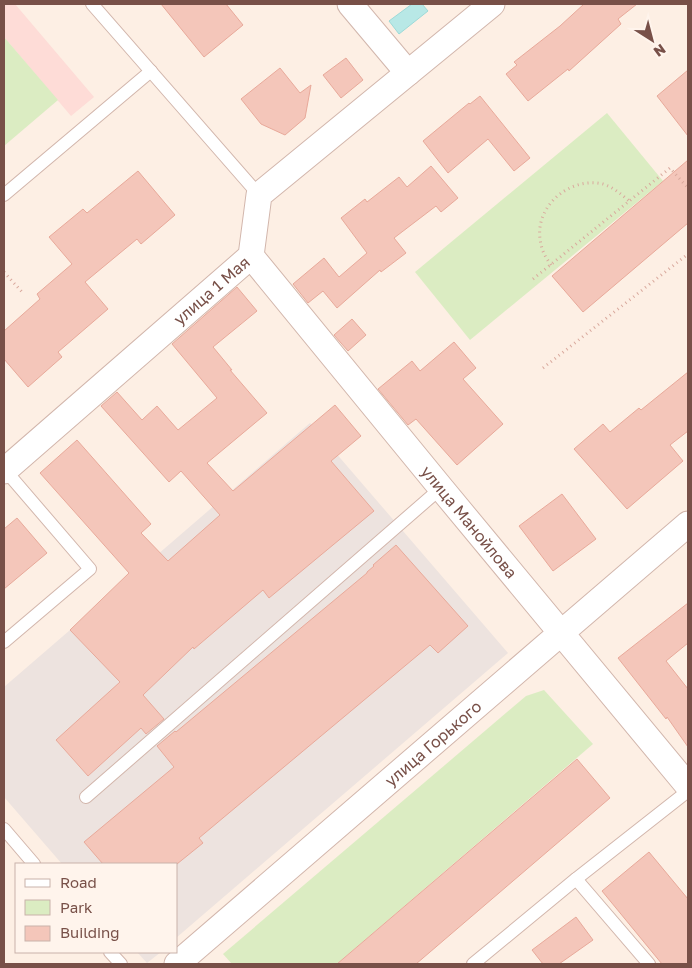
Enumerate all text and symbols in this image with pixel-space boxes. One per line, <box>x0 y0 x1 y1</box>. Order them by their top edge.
north arrow <box>627 15 677 65</box>
text: N <box>651 41 669 61</box>
street label: улица 1 Мая <box>169 252 254 329</box>
street label: улица Манойлова <box>417 462 522 582</box>
street label: улица Горького <box>381 696 485 790</box>
legend <box>15 863 178 953</box>
text: Road <box>60 873 97 891</box>
text: Park <box>60 898 93 916</box>
text: Building <box>60 923 120 941</box>

